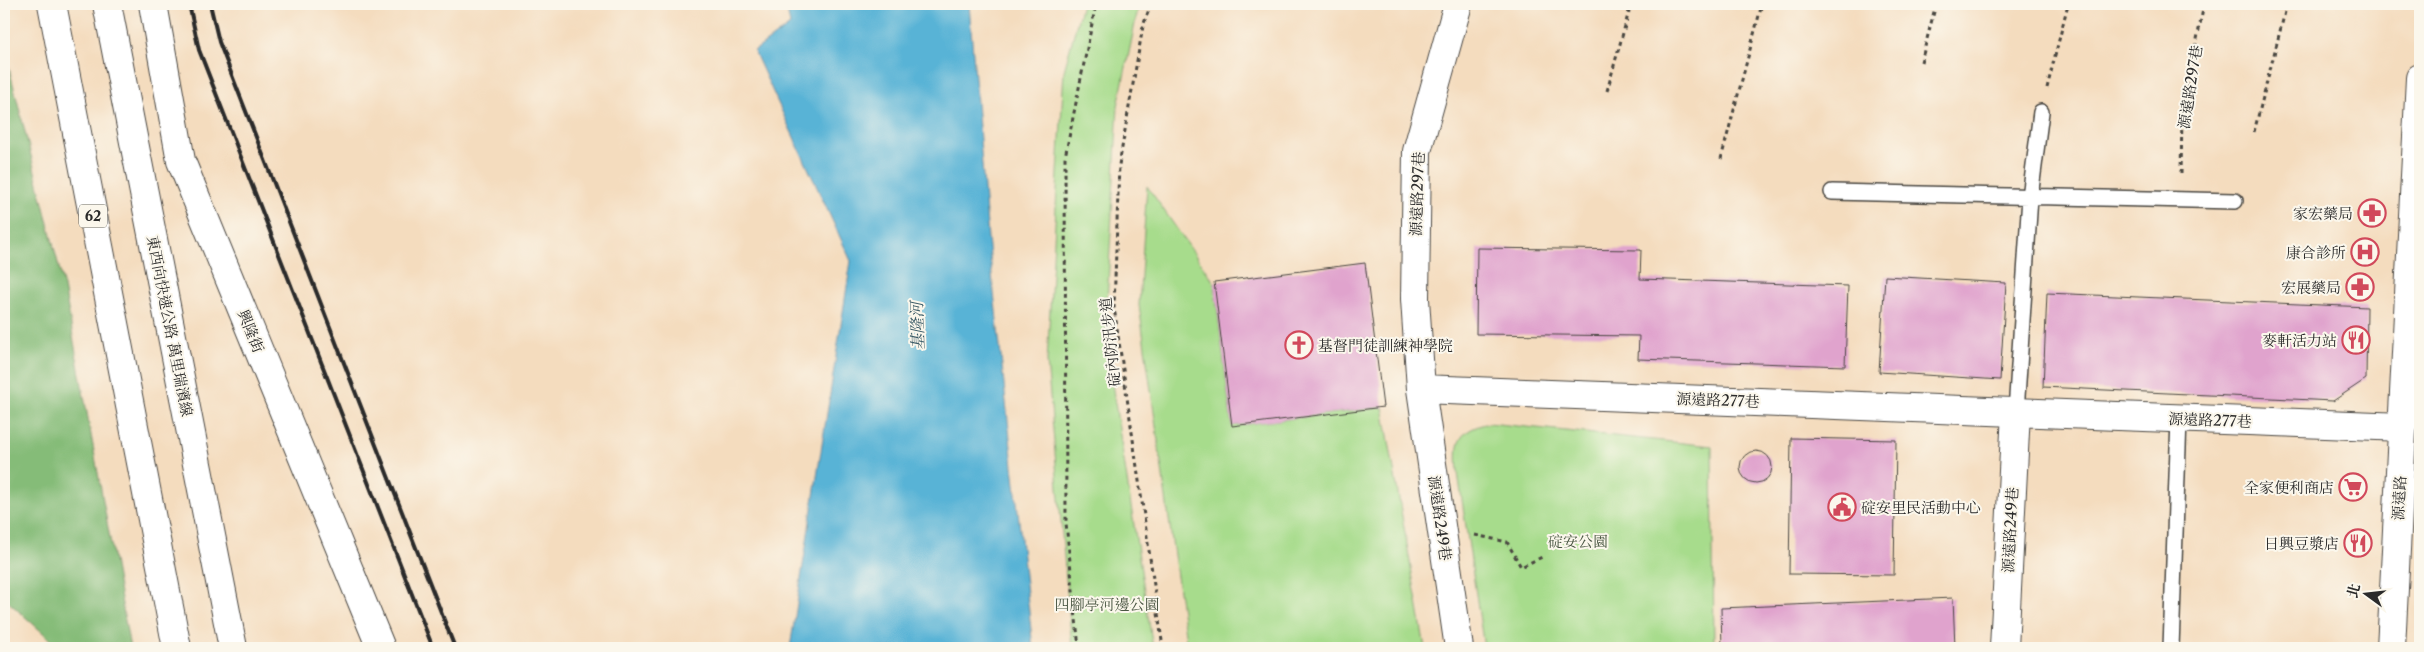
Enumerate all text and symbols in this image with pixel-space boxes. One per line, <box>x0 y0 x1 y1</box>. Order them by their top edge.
street label: 源遠路297巷 <box>2174 44 2206 130</box>
street label: 源遠路297巷 <box>1406 151 1428 237</box>
pharmacy icon: 家宏藥局 <box>2357 198 2387 228</box>
place label: 家宏藥局 <box>2293 204 2353 223</box>
road number: 62 <box>79 205 107 228</box>
street label: 東西向快速公路 萬里瑞濱線 <box>143 234 197 418</box>
hospital icon: 康合診所 <box>2350 237 2380 267</box>
place label: 康合診所 <box>2286 243 2346 262</box>
pharmacy icon: 宏展藥局 <box>2345 272 2375 302</box>
place label: 宏展藥局 <box>2281 278 2341 297</box>
street label: 碇內防汛步道 <box>1096 296 1124 388</box>
water label: 基隆河 <box>906 299 928 350</box>
street label: 興隆街 <box>234 307 268 355</box>
restaurant icon: 麥軒活力站 <box>2341 325 2371 355</box>
church icon: 基督門徒訓練神學院 <box>1284 330 1314 360</box>
place label: 麥軒活力站 <box>2262 331 2337 350</box>
place label: 基督門徒訓練神學院 <box>1318 336 1453 355</box>
street label: 源遠路277巷 <box>1676 389 1760 411</box>
street label: 源遠路277巷 <box>2168 409 2252 431</box>
supermarket icon: 全家便利商店 <box>2338 472 2368 502</box>
street label: 源遠路249巷 <box>1425 474 1455 562</box>
street label: 源遠路 <box>2388 475 2410 521</box>
place label: 全家便利商店 <box>2244 478 2334 497</box>
street label: 源遠路249巷 <box>1998 487 2022 573</box>
public building icon: 碇安里民活動中心 <box>1827 492 1857 522</box>
place label: 碇安里民活動中心 <box>1861 498 1981 517</box>
restaurant icon: 日興豆漿店 <box>2343 528 2373 558</box>
park label: 碇安公園 <box>1548 532 1608 551</box>
place label: 日興豆漿店 <box>2264 534 2339 553</box>
north arrow <box>2342 570 2392 620</box>
text: 北 <box>2343 582 2364 600</box>
park label: 四腳亭河邊公園 <box>1054 595 1160 614</box>

